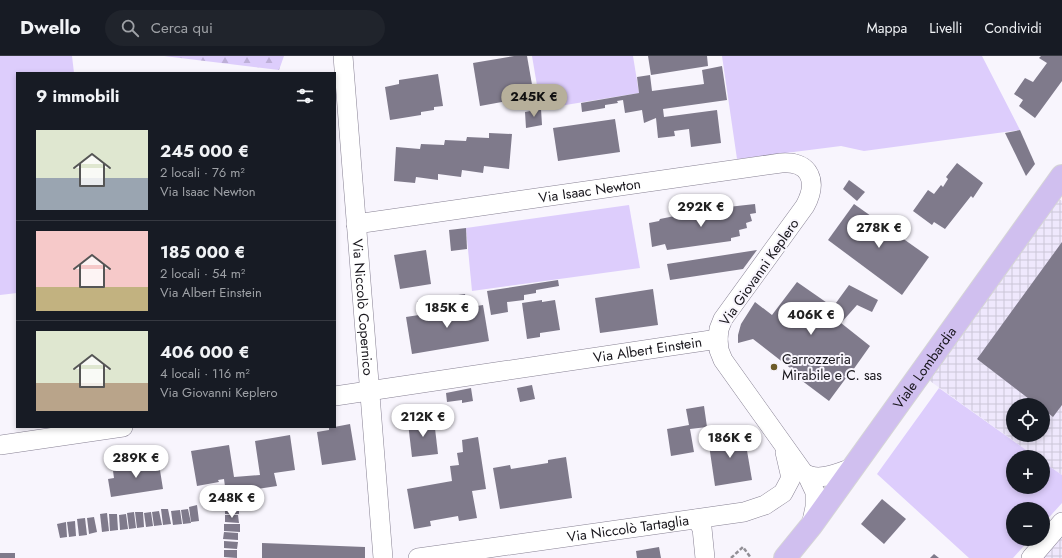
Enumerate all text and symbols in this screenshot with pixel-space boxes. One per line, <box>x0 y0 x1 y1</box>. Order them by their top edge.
search box <box>105 10 385 46</box>
text: Dwello <box>20 14 81 41</box>
icon: search <box>119 17 141 39</box>
text: Cerca qui <box>151 17 213 39</box>
text: Mappa <box>866 18 907 38</box>
text: Livelli <box>929 18 962 38</box>
text: Condividi <box>984 18 1042 38</box>
text: 9 immobili <box>36 84 120 108</box>
pin: 245K € <box>501 84 567 118</box>
icon: filters <box>294 85 316 107</box>
text: 245K € <box>510 87 558 106</box>
text: 245 000 € <box>160 139 249 163</box>
icon: home <box>68 146 116 194</box>
text: 2 locali · 76 m² <box>160 163 245 182</box>
street label: Via Isaac Newton <box>537 173 642 208</box>
text: Via Isaac Newton <box>160 182 256 201</box>
pin: 292K € <box>668 194 734 228</box>
text: 292K € <box>677 197 725 216</box>
street label: Via Giovanni Keplero <box>715 214 804 330</box>
pin: 278K € <box>846 215 912 249</box>
text: 278K € <box>856 218 902 237</box>
street label: Via Niccolò Copernico <box>348 238 378 377</box>
text: 185 000 € <box>160 240 245 264</box>
icon: home <box>68 247 116 295</box>
text: 2 locali · 54 m² <box>160 264 245 283</box>
text: Via Albert Einstein <box>160 283 262 302</box>
pin: 185K € <box>414 295 480 329</box>
text: 185K € <box>425 298 469 317</box>
pin: 406K € <box>778 302 844 336</box>
text: 406K € <box>787 305 835 324</box>
street label: Viale Lombardia <box>888 322 961 413</box>
street label: Via Albert Einstein <box>592 332 703 367</box>
text: 406 000 € <box>160 340 250 364</box>
icon: home <box>68 347 116 395</box>
place label: Carrozzeria Mirabile e C. sas <box>782 349 882 385</box>
marker: Carrozzeria Mirabile e C. sas <box>769 362 779 372</box>
text: 4 locali · 116 m² <box>160 364 250 383</box>
text: Via Giovanni Keplero <box>160 383 277 402</box>
map controls <box>1006 398 1050 546</box>
button: locate <box>1006 398 1050 442</box>
pin: 212K € <box>390 404 456 438</box>
text: 212K € <box>400 407 446 426</box>
pin: 186K € <box>697 425 763 459</box>
text: 186K € <box>708 428 752 447</box>
pin: 289K € <box>103 445 169 479</box>
text: 289K € <box>113 448 159 467</box>
button: + <box>1006 450 1050 494</box>
pin: 248K € <box>199 485 265 519</box>
text: 248K € <box>208 488 256 507</box>
button: − <box>1006 502 1050 546</box>
street label: Via Niccolò Tartaglia <box>566 510 690 547</box>

